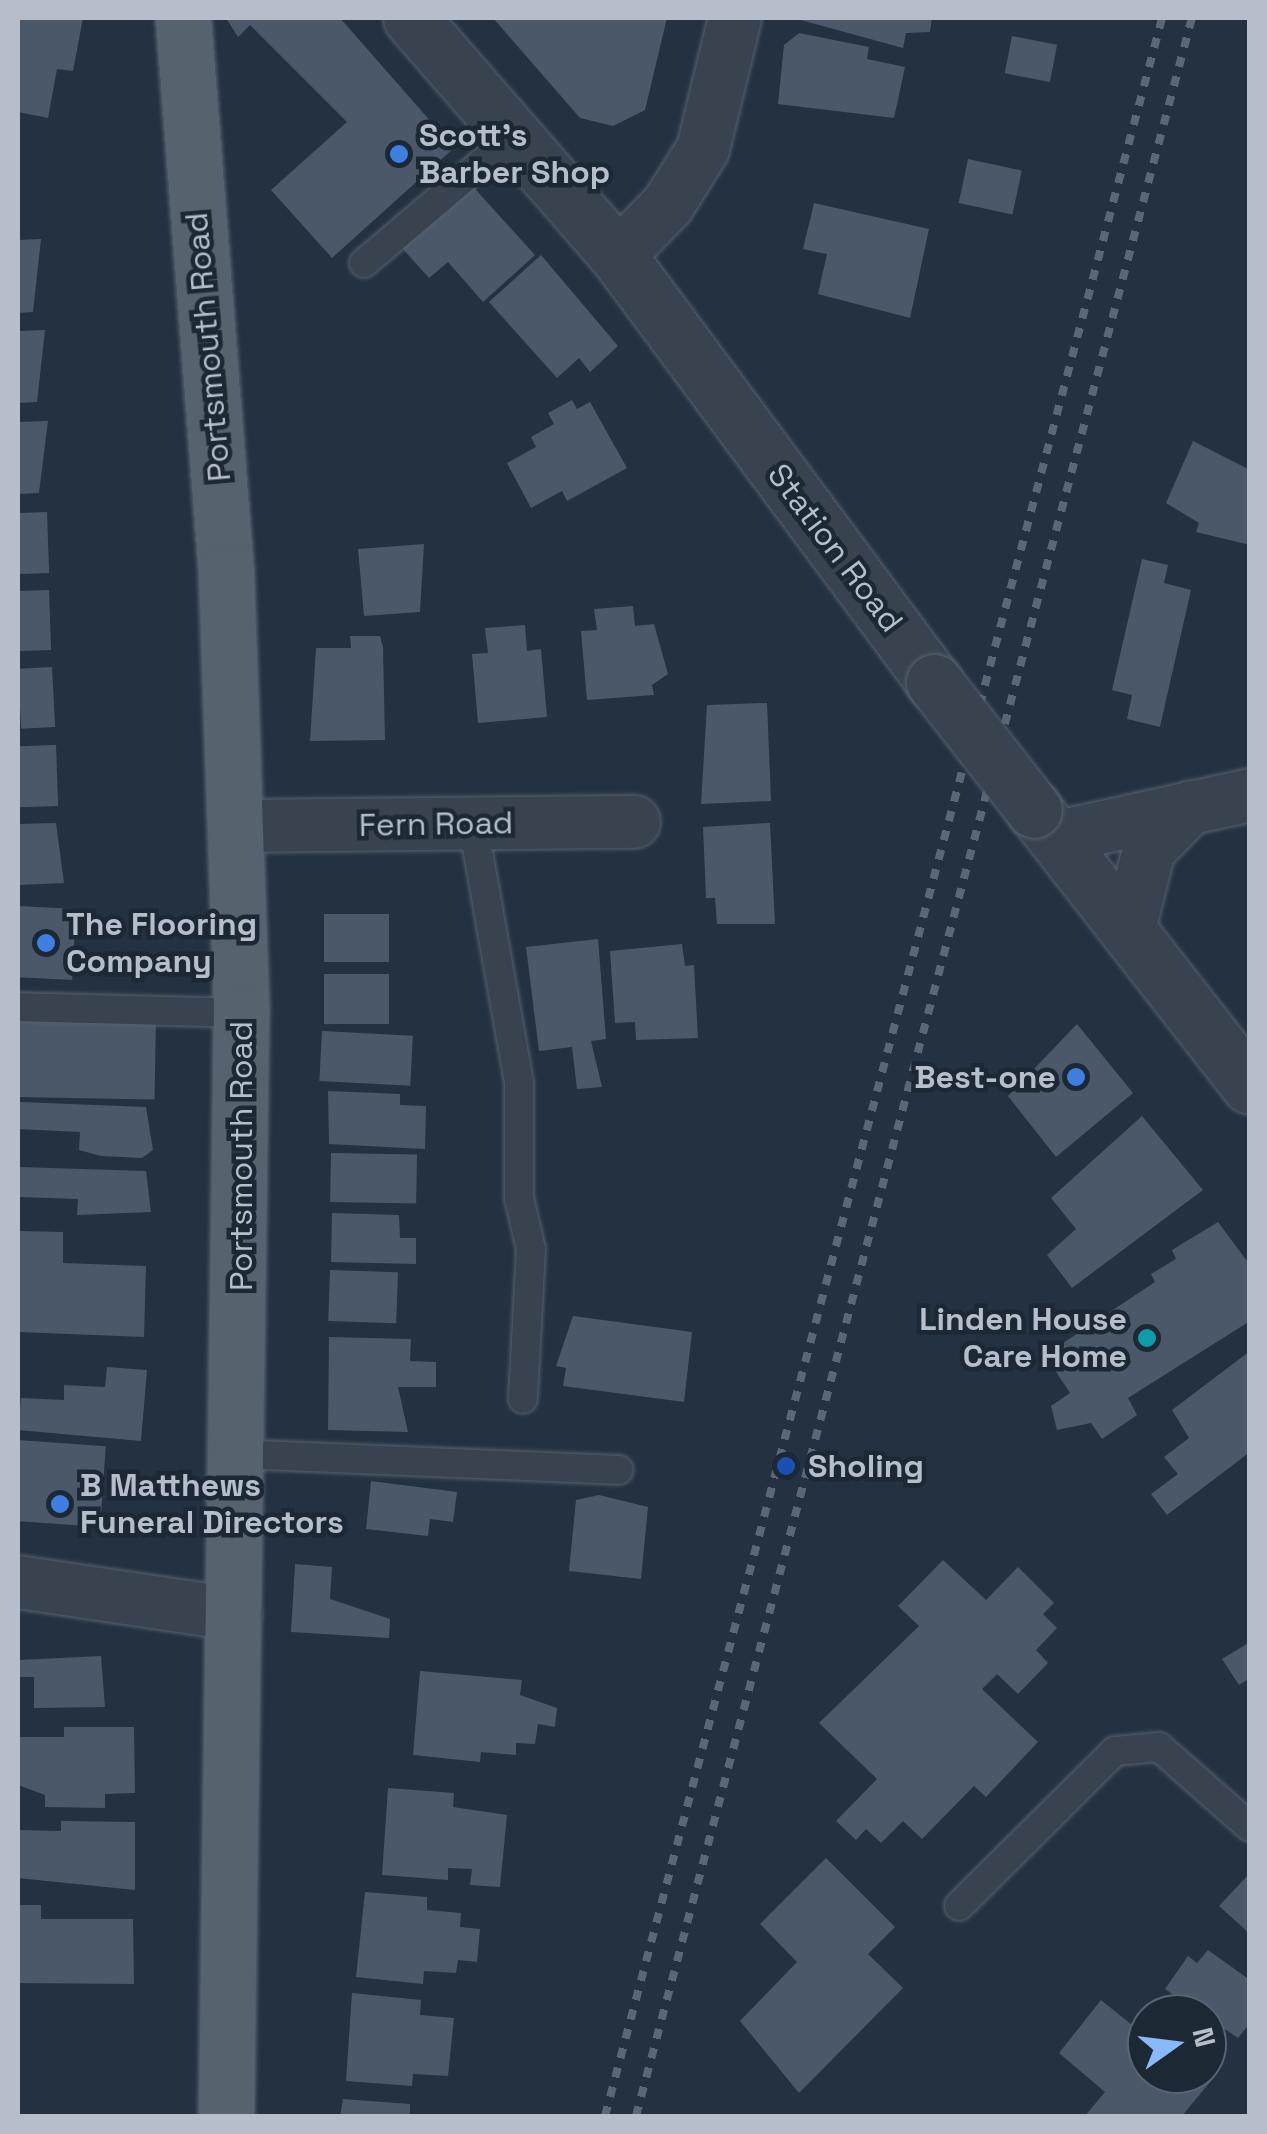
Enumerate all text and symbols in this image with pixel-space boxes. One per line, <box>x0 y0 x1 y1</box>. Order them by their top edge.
place label: Scott's Barber Shop <box>419 117 610 192</box>
marker: Scott's Barber Shop <box>388 143 410 165</box>
street label: Portsmouth Road <box>177 211 239 483</box>
street label: Station Road <box>759 456 911 640</box>
street label: Fern Road <box>358 803 514 845</box>
place label: The Flooring Company <box>66 906 257 981</box>
marker: The Flooring Company <box>35 932 57 954</box>
street label: Portsmouth Road <box>222 1021 260 1291</box>
place label: Best-one <box>914 1058 1056 1096</box>
marker: Best-one <box>1065 1066 1087 1088</box>
place label: Linden House Care Home <box>919 1301 1127 1376</box>
marker: Linden House Care Home <box>1136 1327 1158 1349</box>
place label: Sholing <box>808 1447 924 1485</box>
marker: Sholing <box>773 1453 799 1479</box>
place label: B Matthews Funeral Directors <box>80 1467 344 1542</box>
marker: B Matthews Funeral Directors <box>49 1493 71 1515</box>
north arrow <box>1127 1994 1227 2094</box>
text: N <box>1184 2024 1224 2051</box>

